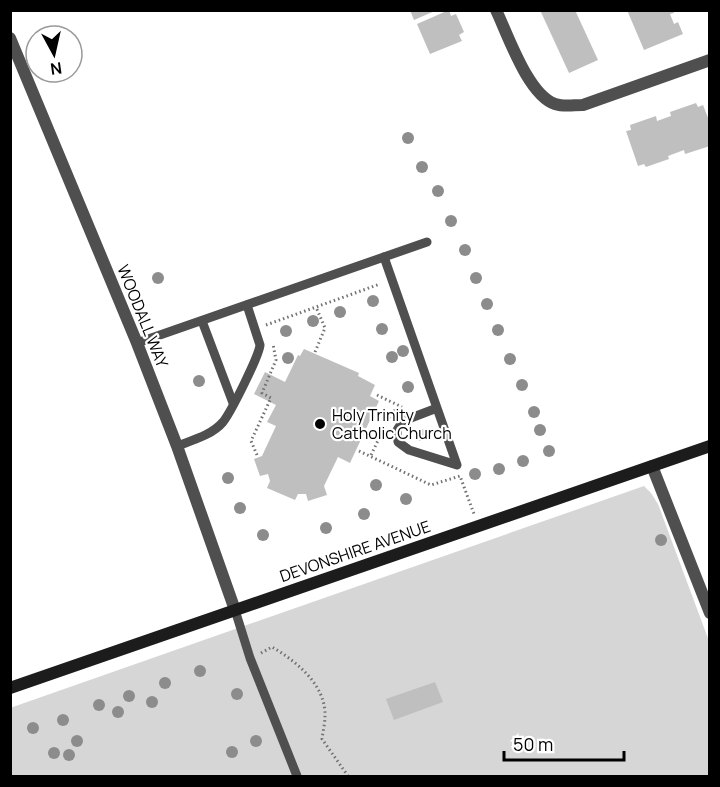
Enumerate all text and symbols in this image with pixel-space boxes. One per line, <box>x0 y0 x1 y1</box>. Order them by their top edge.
north arrow <box>24 24 84 84</box>
text: N <box>49 57 63 81</box>
street label: WOODALL WAY <box>112 261 174 371</box>
place label: Holy Trinity Catholic Church <box>332 404 452 444</box>
marker: Holy Trinity Catholic Church <box>313 417 327 431</box>
street label: DEVONSHIRE AVENUE <box>277 515 433 587</box>
scale bar <box>504 724 624 762</box>
text: 50 m <box>513 732 553 756</box>

